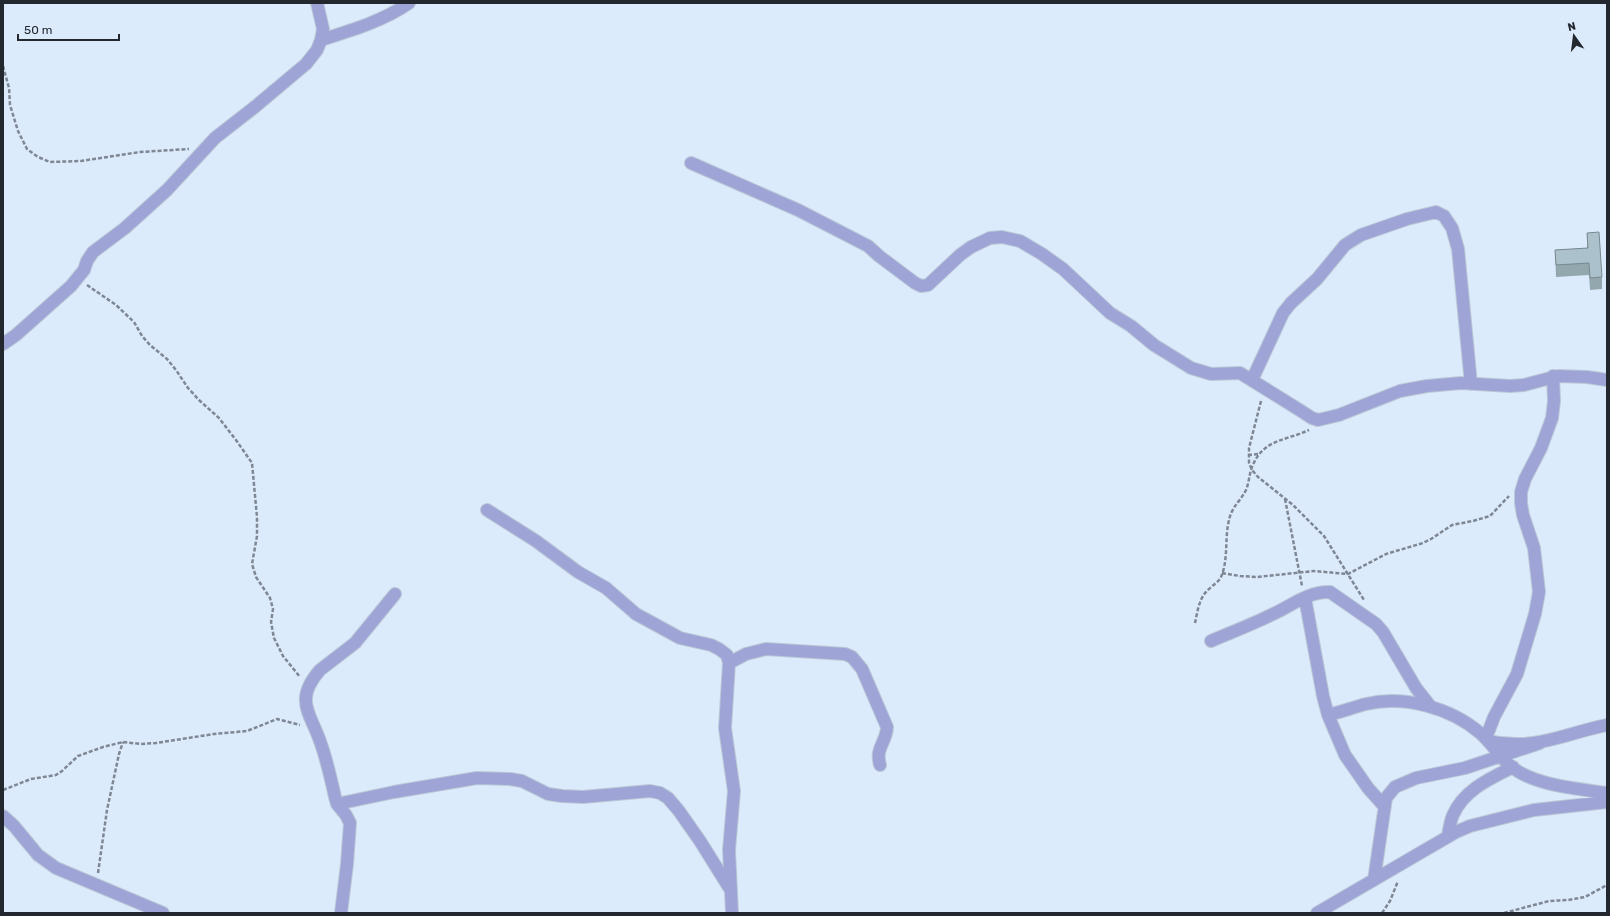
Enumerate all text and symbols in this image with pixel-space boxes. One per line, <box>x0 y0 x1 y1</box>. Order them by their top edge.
scale bar <box>18 16 119 42</box>
north arrow <box>1554 16 1594 56</box>
text: N <box>1566 19 1577 34</box>
text: 50 m <box>24 23 52 37</box>

